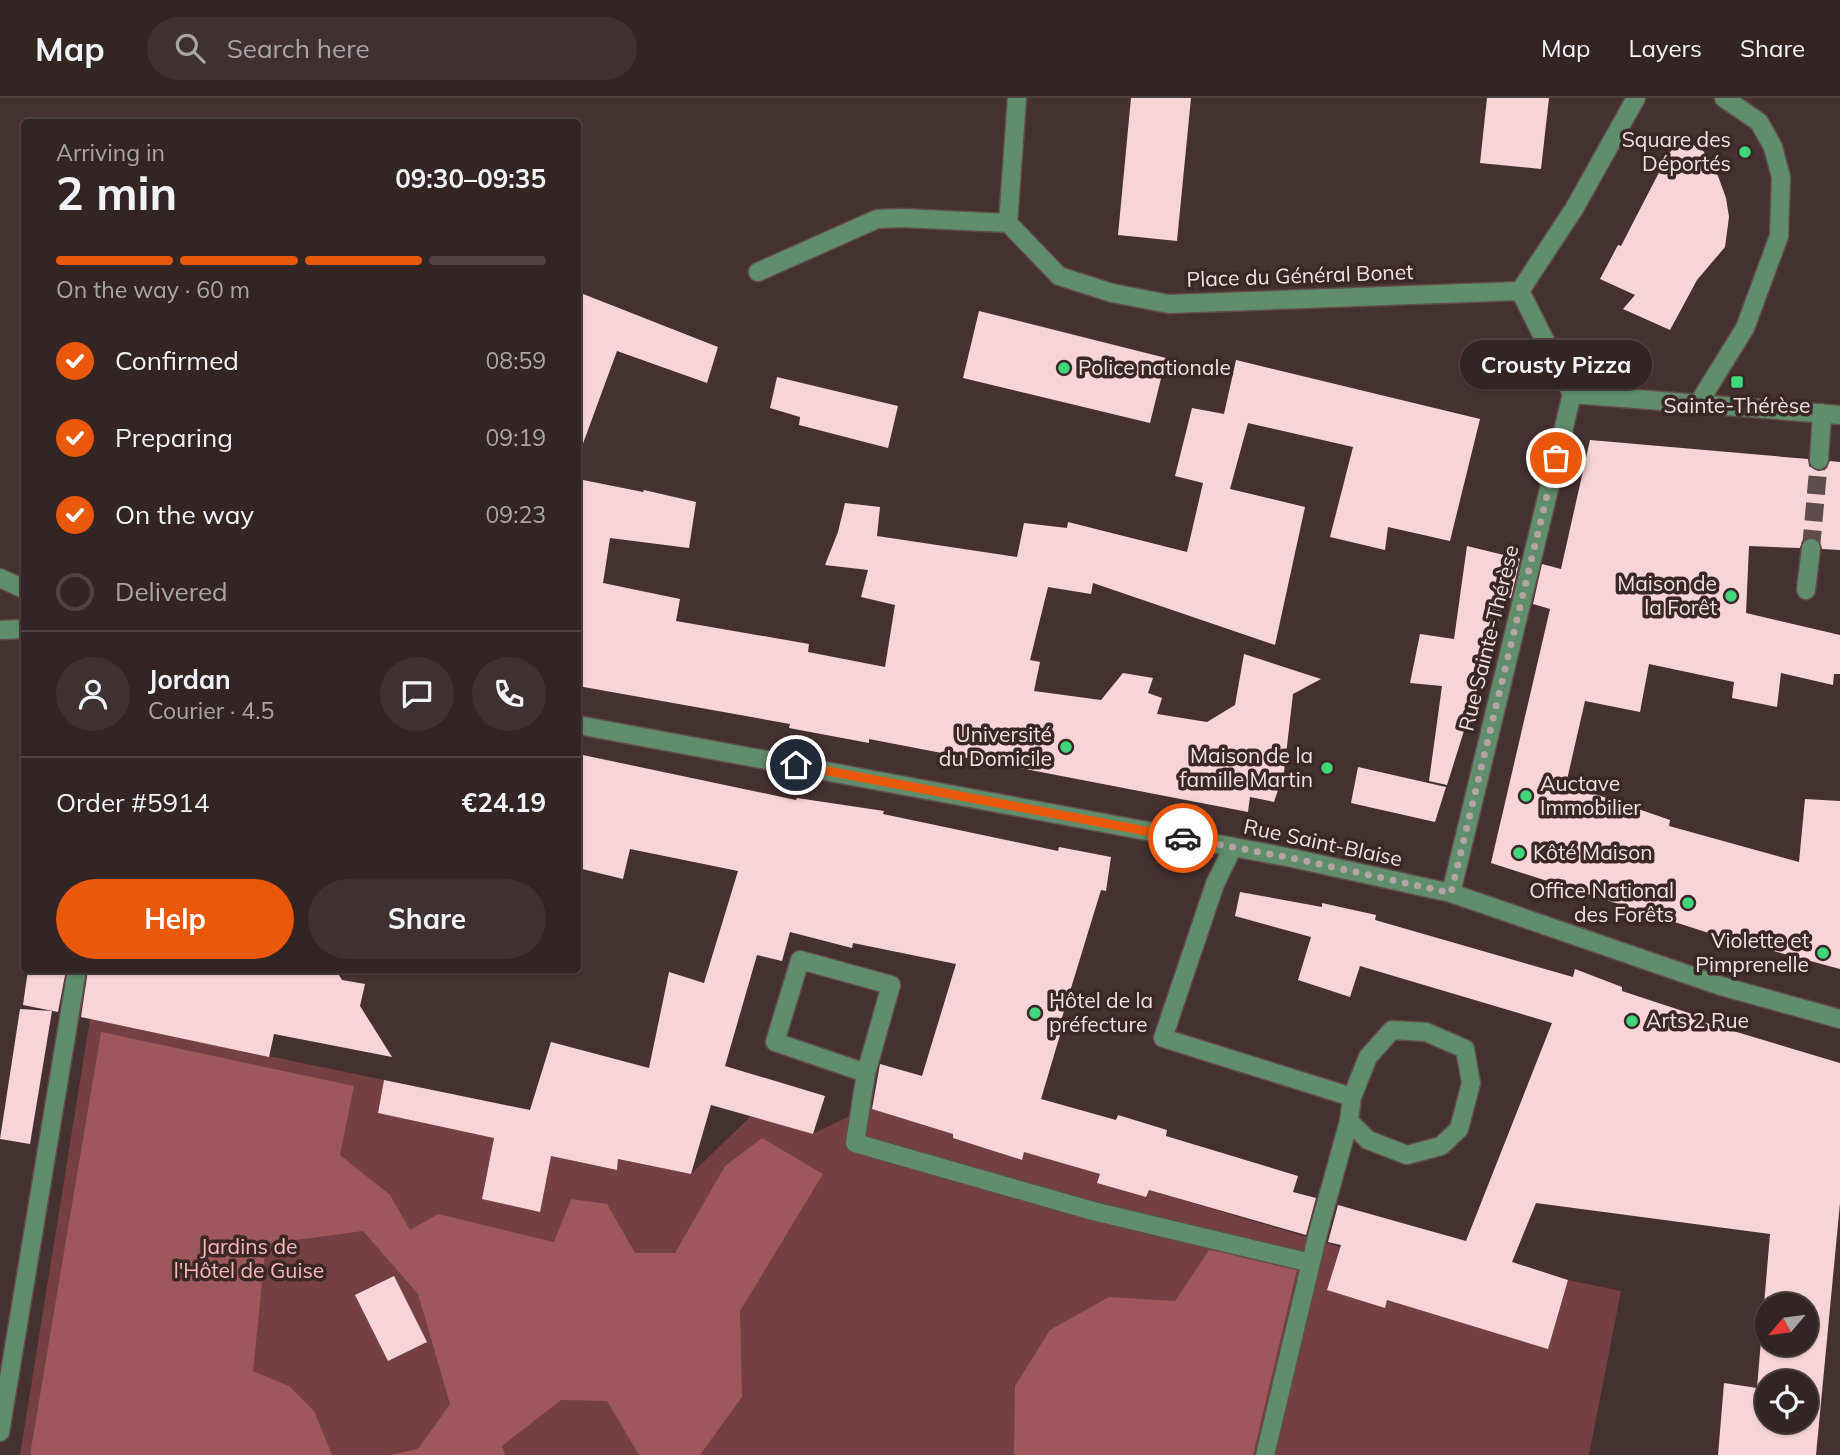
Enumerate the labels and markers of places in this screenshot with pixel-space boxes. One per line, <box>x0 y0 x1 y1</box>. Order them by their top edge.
place label: Square des Déportés <box>1622 126 1731 176</box>
marker: Square des Déportés <box>1737 144 1753 160</box>
callout: Crousty Pizza <box>1460 339 1652 388</box>
place label: Police nationale <box>1078 354 1231 380</box>
marker: Police nationale <box>1056 360 1072 376</box>
marker: Sainte-Thérèse <box>1729 374 1745 390</box>
place label: Sainte-Thérèse <box>1663 392 1811 418</box>
pin <box>1526 428 1586 488</box>
place label: Maison de la Forêt <box>1617 570 1717 620</box>
marker: Maison de la Forêt <box>1723 588 1739 604</box>
place label: Université du Domicile <box>939 721 1052 771</box>
pin <box>766 735 826 795</box>
marker: Université du Domicile <box>1058 739 1074 755</box>
place label: Maison de la famille Martin <box>1180 742 1313 792</box>
marker: Maison de la famille Martin <box>1319 760 1335 776</box>
place label: Auctave Immobilier <box>1540 770 1641 820</box>
marker: Auctave Immobilier <box>1518 788 1534 804</box>
place label: Kôté Maison <box>1533 839 1652 865</box>
marker: Kôté Maison <box>1511 845 1527 861</box>
place label: Office National des Forêts <box>1529 877 1674 927</box>
marker: Office National des Forêts <box>1680 895 1696 911</box>
place label: Violette et Pimprenelle <box>1695 927 1809 977</box>
marker: Violette et Pimprenelle <box>1815 945 1831 961</box>
place label: Hôtel de la préfecture <box>1049 987 1153 1037</box>
marker: Hôtel de la préfecture <box>1027 1005 1043 1021</box>
place label: Arts 2 Rue <box>1646 1007 1749 1033</box>
marker: Arts 2 Rue <box>1624 1013 1640 1029</box>

